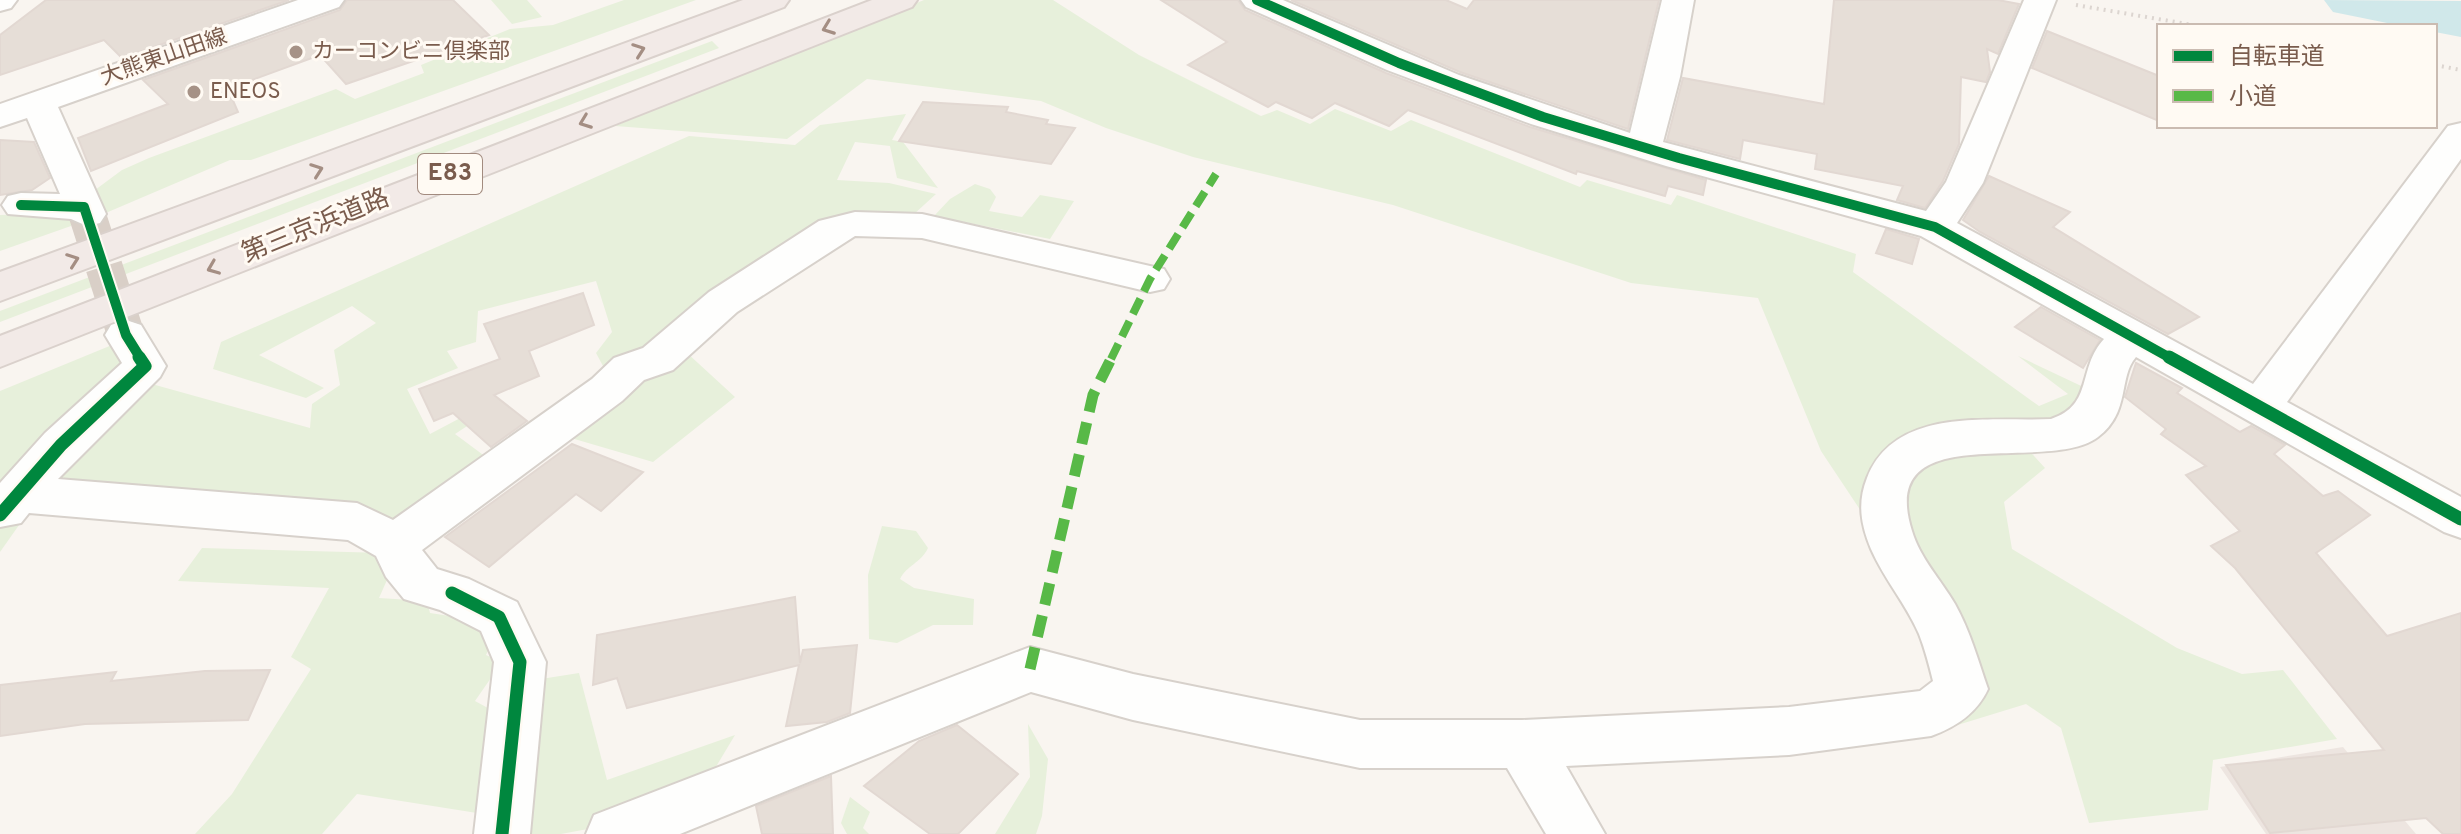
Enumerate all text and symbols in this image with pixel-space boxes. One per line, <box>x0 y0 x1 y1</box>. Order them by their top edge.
one-way arrow <box>822 18 836 35</box>
street label: 大熊東山田線 <box>97 24 231 92</box>
legend <box>2157 24 2437 128</box>
place label: カーコンビニ倶楽部 <box>312 39 510 66</box>
marker: カーコンビニ倶楽部 <box>287 43 305 61</box>
one-way arrow <box>631 43 645 60</box>
text: 自転車道 <box>2229 43 2325 73</box>
place label: ENEOS <box>210 79 281 106</box>
marker: ENEOS <box>185 83 203 101</box>
text: 小道 <box>2229 83 2277 113</box>
one-way arrow <box>579 112 593 129</box>
road number: E83 <box>418 154 482 194</box>
one-way arrow <box>309 163 323 179</box>
street label: 第三京浜道路 <box>237 182 395 272</box>
one-way arrow <box>65 253 79 270</box>
one-way arrow <box>207 258 221 275</box>

